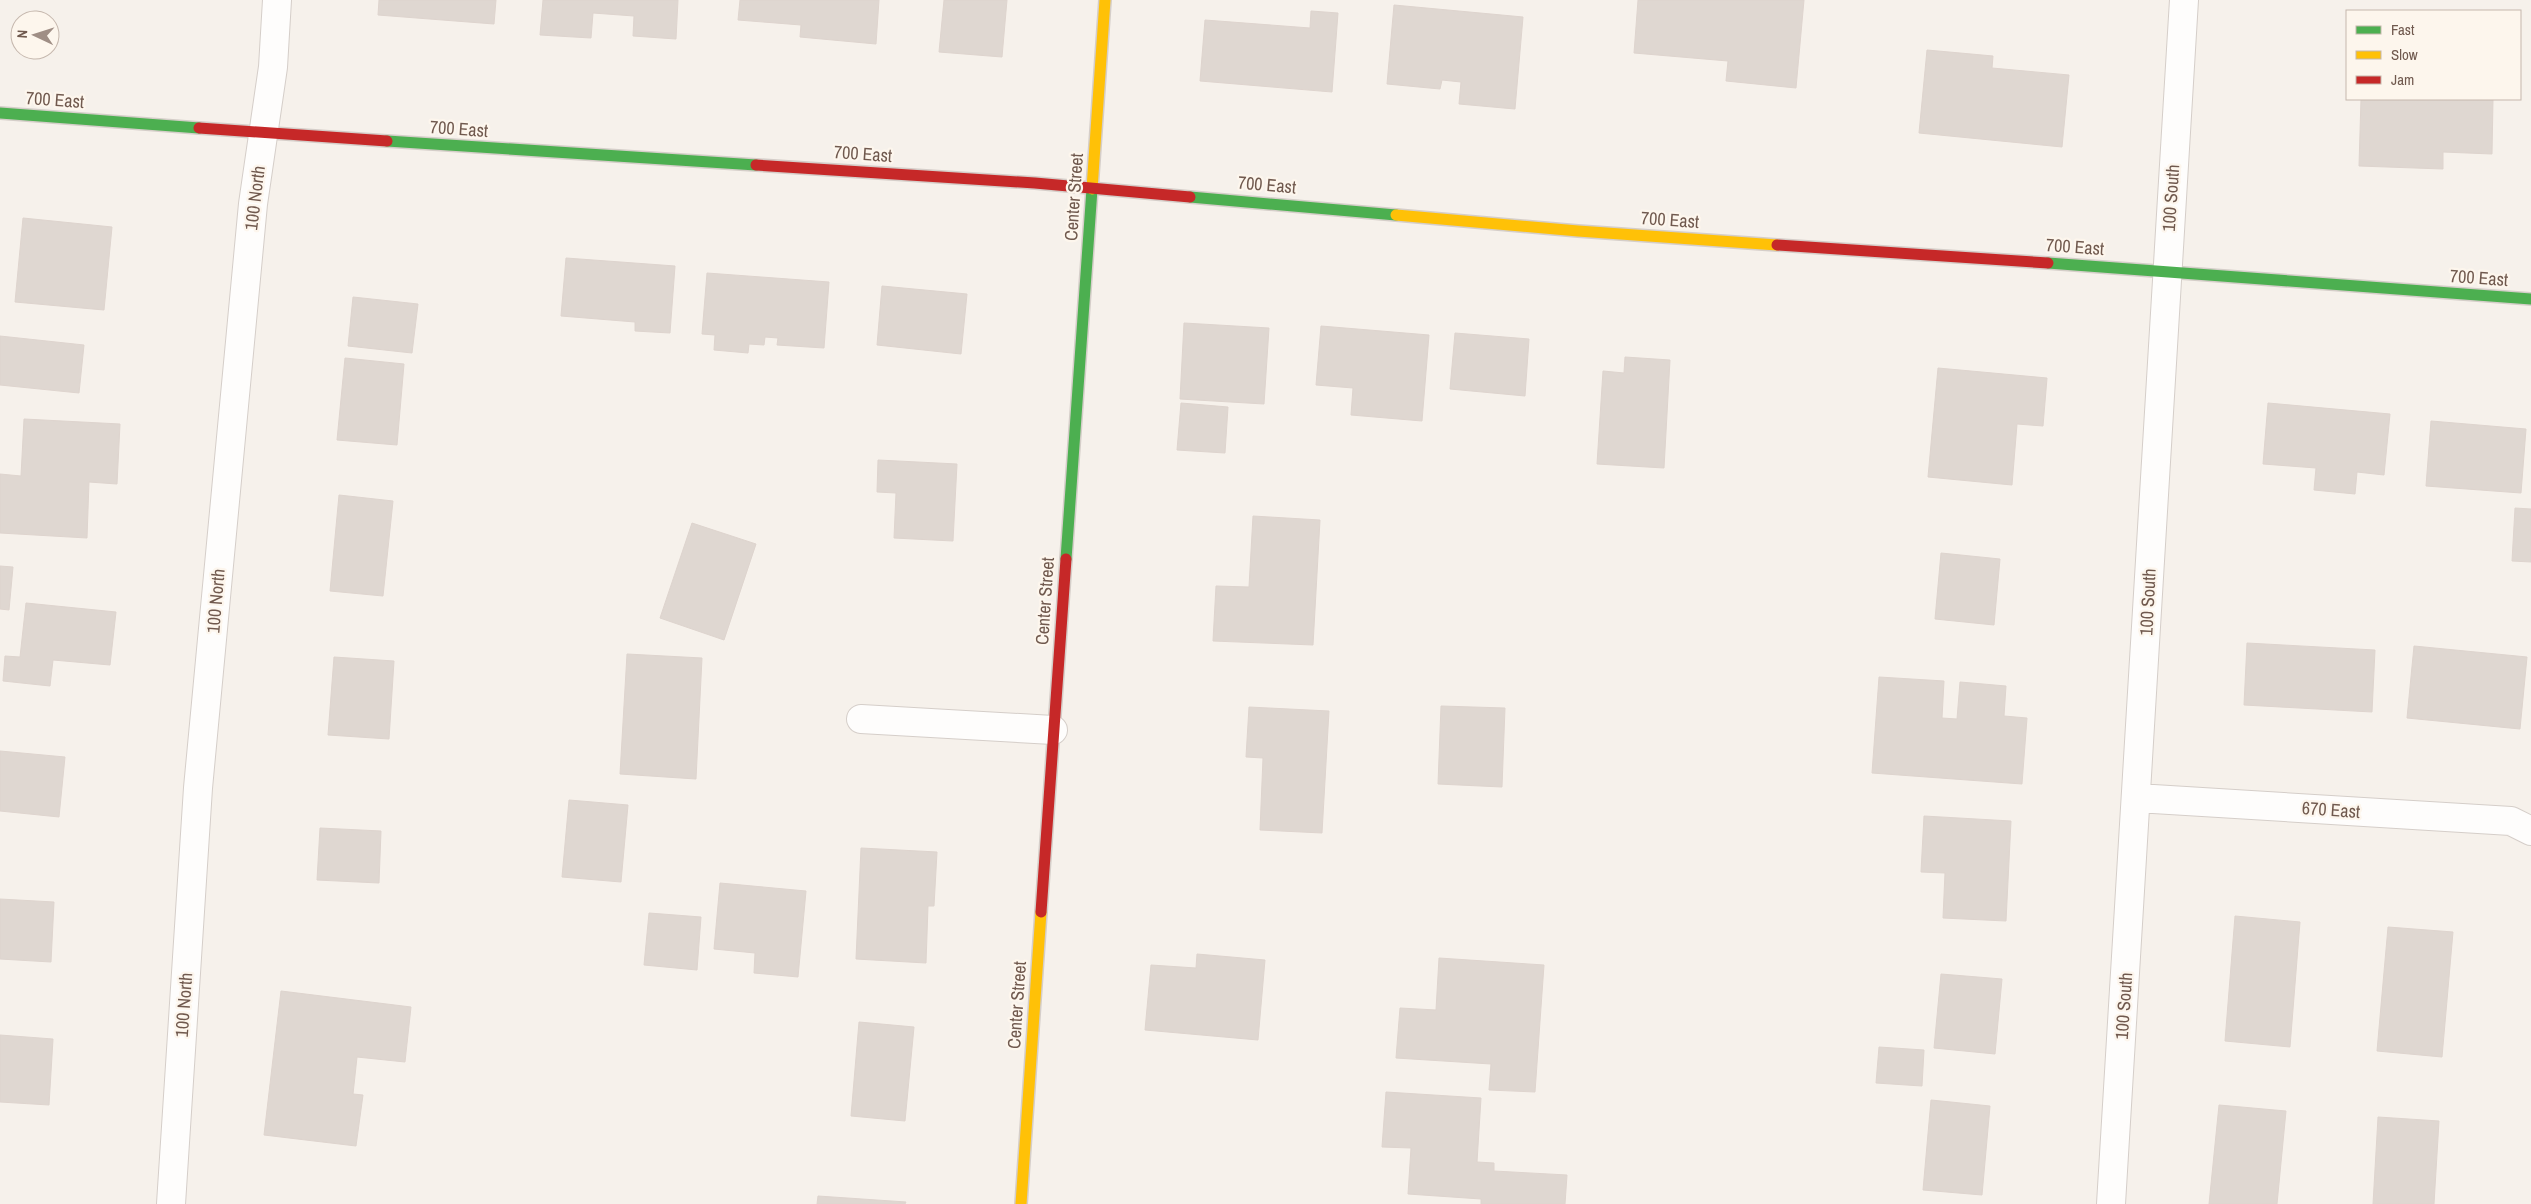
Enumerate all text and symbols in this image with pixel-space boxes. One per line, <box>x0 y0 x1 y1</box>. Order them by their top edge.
north arrow <box>10 10 60 60</box>
legend <box>2346 10 2521 100</box>
text: Fast <box>2391 19 2415 40</box>
text: N <box>13 29 31 39</box>
text: Slow <box>2391 44 2418 65</box>
text: Jam <box>2391 69 2414 90</box>
street label: 700 East <box>25 85 85 114</box>
street label: 700 East <box>429 114 489 143</box>
street label: 700 East <box>833 139 893 168</box>
street label: Center Street <box>1058 152 1089 242</box>
street label: 100 North <box>238 164 271 232</box>
street label: 100 South <box>2156 164 2185 232</box>
street label: 700 East <box>1237 170 1297 199</box>
street label: 700 East <box>1640 205 1700 234</box>
street label: 700 East <box>2045 232 2105 261</box>
street label: 700 East <box>2449 263 2509 292</box>
street label: Center Street <box>1029 556 1060 646</box>
street label: 100 North <box>200 568 231 634</box>
street label: 100 South <box>2133 568 2162 636</box>
street label: 670 East <box>2301 795 2361 824</box>
street label: Center Street <box>1001 960 1032 1050</box>
street label: 100 North <box>169 972 198 1038</box>
street label: 100 South <box>2109 972 2138 1040</box>

